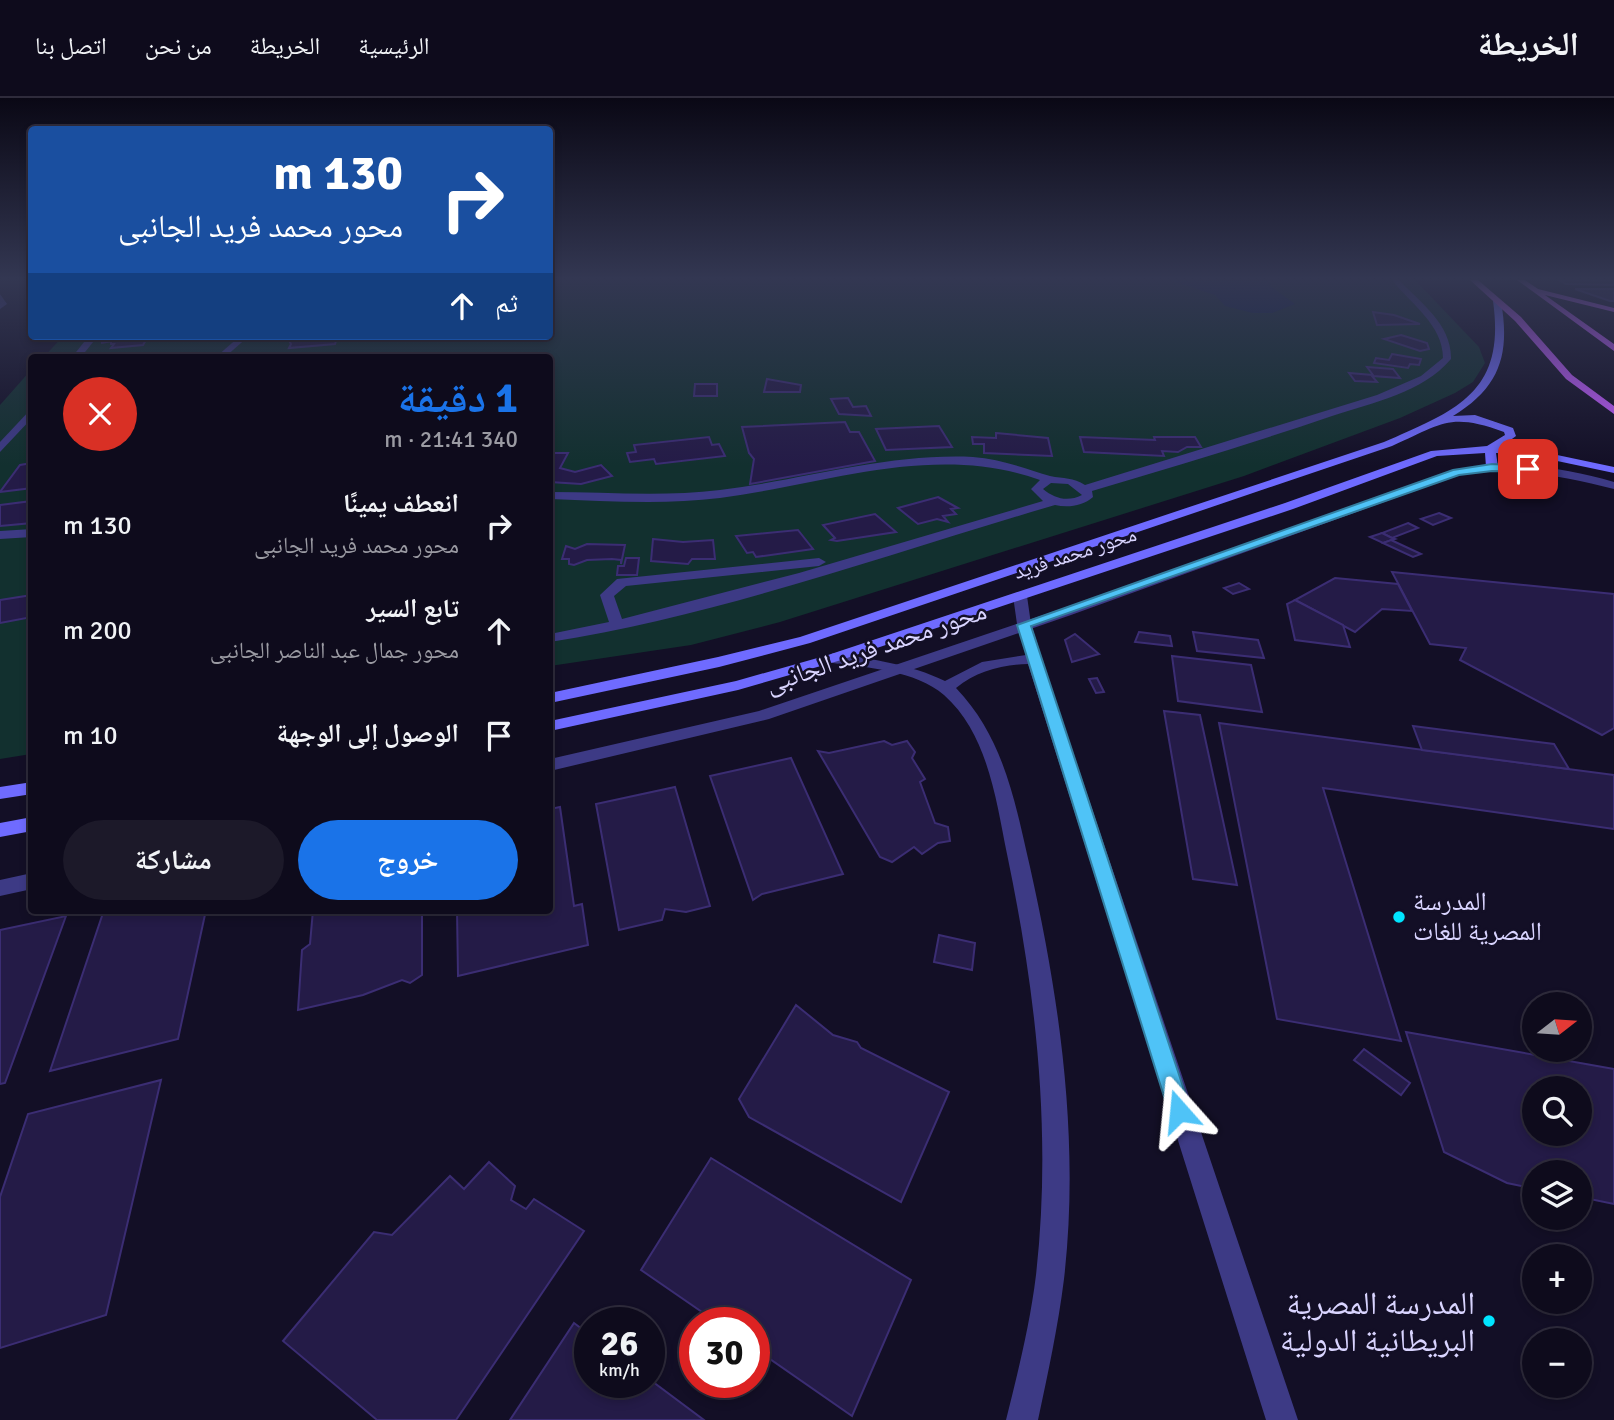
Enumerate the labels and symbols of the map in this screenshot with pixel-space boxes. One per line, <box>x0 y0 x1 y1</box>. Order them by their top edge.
pin <box>1498 439 1558 499</box>
street label: محور محمد فريد <box>1010 521 1140 585</box>
street label: محور محمد فريد الجانبى <box>761 595 991 701</box>
place label: المدرسة المصرية للغات <box>1413 886 1542 948</box>
marker: المدرسة المصرية للغات <box>1391 909 1407 925</box>
north arrow <box>1522 992 1592 1062</box>
position arrow <box>1142 1074 1216 1148</box>
place label: المدرسة المصرية البريطانية الدولية <box>1280 1284 1475 1360</box>
speed limit sign: 30 <box>679 1307 770 1398</box>
marker: المدرسة المصرية البريطانية الدولية <box>1481 1313 1497 1329</box>

